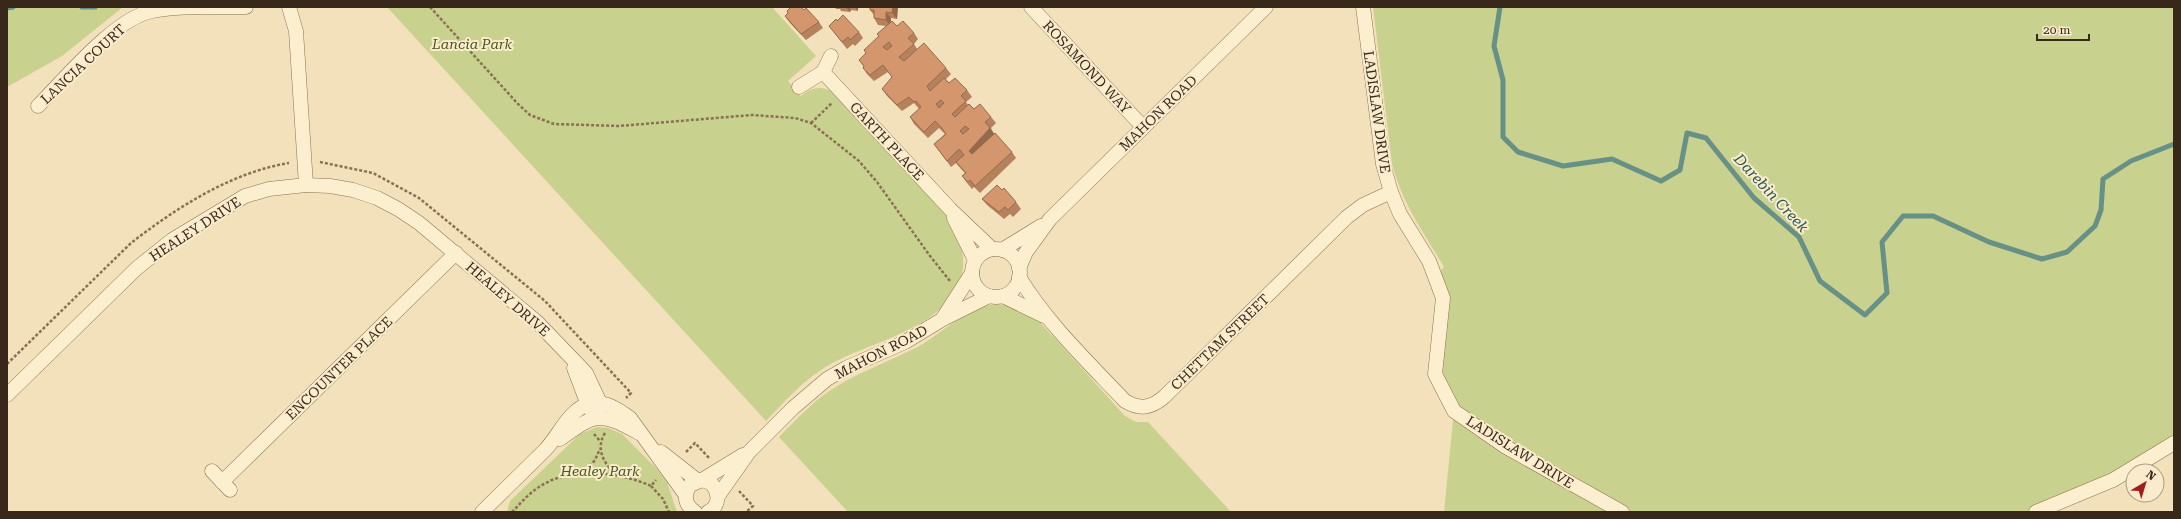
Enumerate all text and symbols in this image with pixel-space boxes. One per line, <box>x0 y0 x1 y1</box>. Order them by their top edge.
scale bar <box>2037 16 2089 42</box>
street label: ROSAMOND WAY <box>1040 17 1135 117</box>
street label: LANCIA COURT <box>37 21 129 107</box>
text: 20 m <box>2043 23 2070 37</box>
park label: Lancia Park <box>431 36 512 52</box>
street label: LADISLAW DRIVE <box>1360 50 1394 174</box>
street label: MAHON ROAD <box>1116 72 1200 154</box>
street label: GARTH PLACE <box>847 99 927 183</box>
water label: Darebin Creek <box>1729 149 1813 237</box>
street label: HEALEY DRIVE <box>146 194 244 264</box>
street label: HEALEY DRIVE <box>463 258 553 340</box>
street label: CHETTAM STREET <box>1168 291 1272 393</box>
street label: ENCOUNTER PLACE <box>283 313 395 423</box>
street label: MAHON ROAD <box>832 322 930 382</box>
street label: LADISLAW DRIVE <box>1463 412 1577 492</box>
park label: Healey Park <box>559 463 640 479</box>
north arrow <box>2125 463 2165 503</box>
text: N <box>2144 468 2159 484</box>

